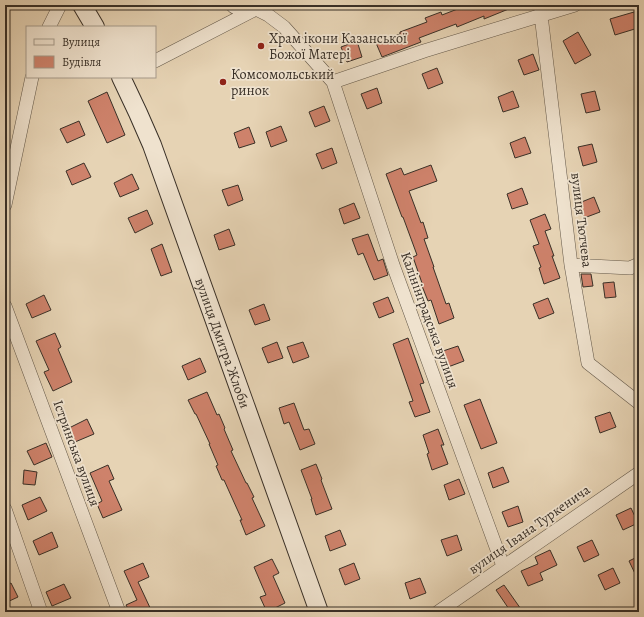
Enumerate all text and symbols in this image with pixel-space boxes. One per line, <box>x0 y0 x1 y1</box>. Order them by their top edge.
legend <box>26 26 156 78</box>
place label: Храм ікони Казанської Божої Матері <box>269 29 407 64</box>
text: Вулиця <box>62 34 100 50</box>
marker: Храм ікони Казанської Божої Матері <box>256 41 266 51</box>
text: Будівля <box>62 54 102 70</box>
place label: Комсомольський ринок <box>231 65 334 100</box>
marker: Комсомольський ринок <box>218 77 228 87</box>
street label: вулиця Тютчева <box>566 172 597 269</box>
street label: Калінінградська вулиця <box>396 249 463 391</box>
street label: вулиця Дмитра Жлоби <box>190 275 254 411</box>
street label: Істринська вулиця <box>48 397 105 509</box>
street label: вулиця Івана Туркенича <box>465 480 594 579</box>

